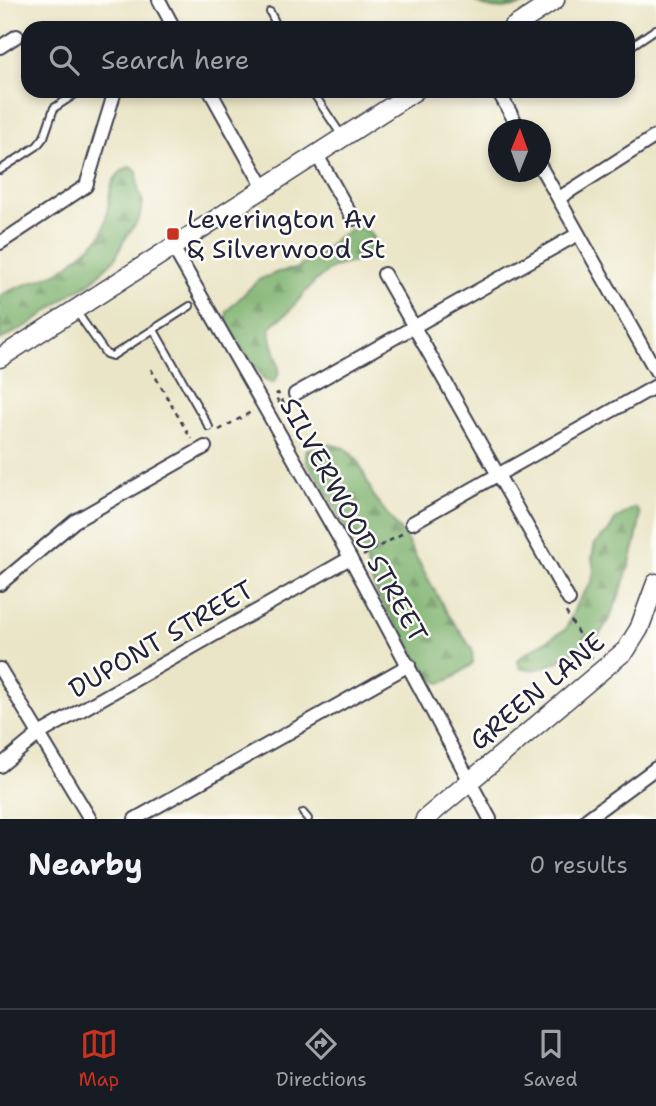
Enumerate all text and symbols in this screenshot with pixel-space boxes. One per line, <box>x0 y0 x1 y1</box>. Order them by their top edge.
search box <box>21 21 635 98</box>
icon: search <box>45 41 83 79</box>
text: Search here <box>101 42 250 77</box>
north arrow <box>488 119 551 182</box>
place label: Leverington Av & Silverwood St <box>187 201 386 266</box>
marker: Leverington Av & Silverwood St <box>165 226 181 242</box>
street label: SILVERWOOD STREET <box>272 391 436 649</box>
street label: DUPONT STREET <box>62 571 260 706</box>
street label: GREEN LANE <box>462 624 612 757</box>
text: Nearby <box>28 844 143 885</box>
text: 0 results <box>529 850 628 880</box>
tab: Map <box>78 1025 119 1092</box>
tab: Directions <box>276 1025 367 1092</box>
tab: Saved <box>524 1025 578 1092</box>

